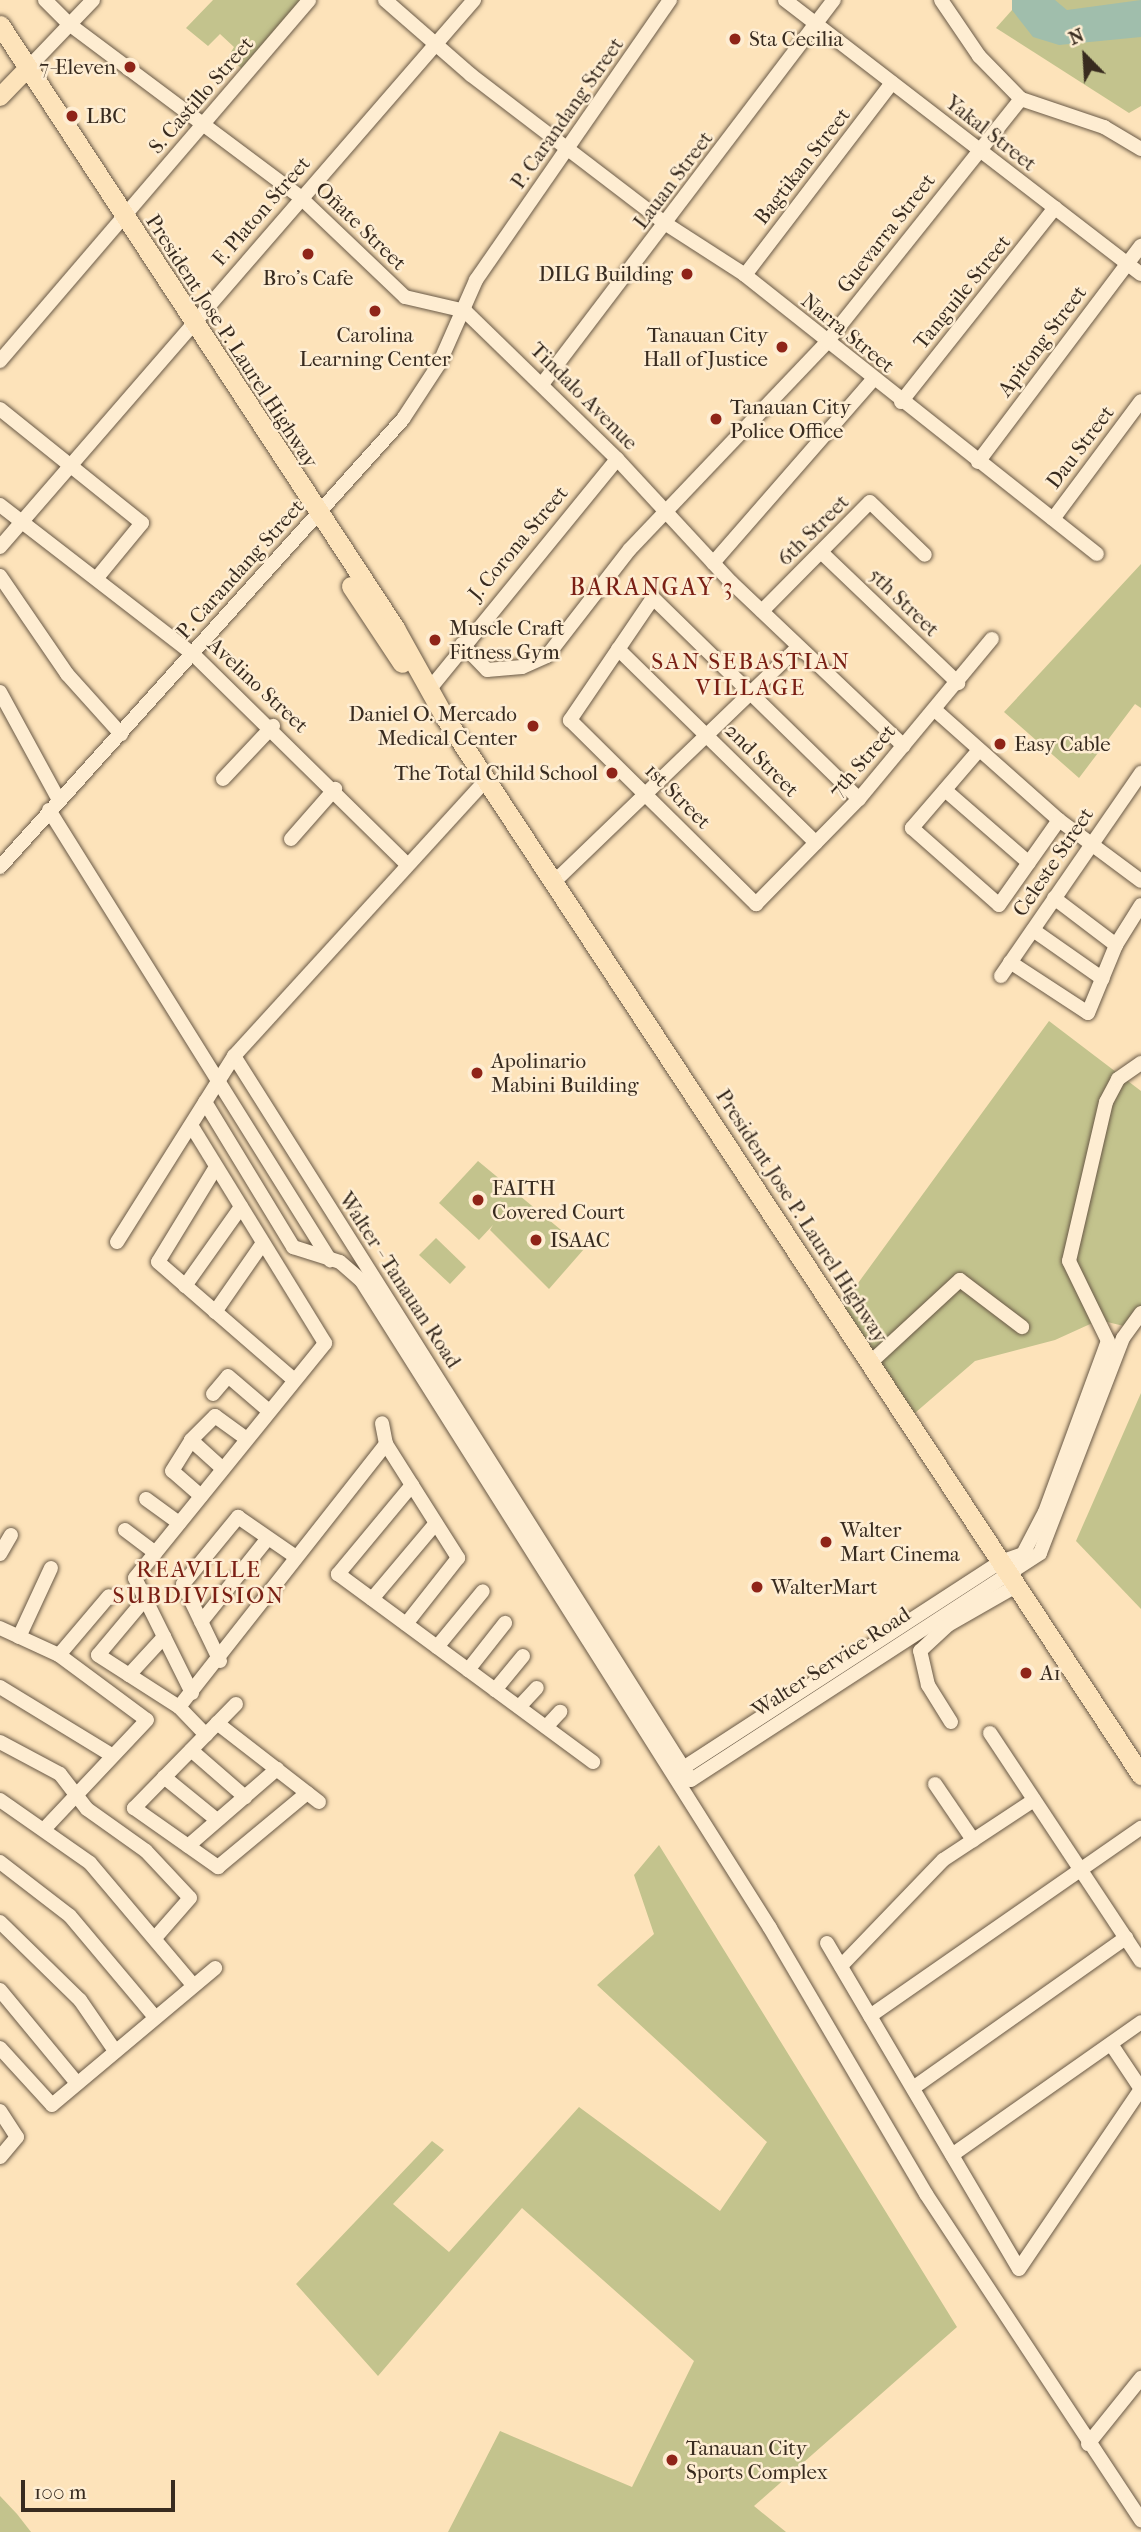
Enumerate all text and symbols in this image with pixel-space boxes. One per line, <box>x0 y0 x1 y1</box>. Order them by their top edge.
north arrow <box>1050 21 1120 91</box>
text: N <box>1065 24 1088 50</box>
place label: Sta Cecilia <box>749 26 843 52</box>
street label: S. Castillo Street <box>143 31 259 159</box>
marker: Sta Cecilia <box>727 31 743 47</box>
street label: P. Carandang Street <box>505 32 629 194</box>
place label: 7-Eleven <box>39 54 116 80</box>
marker: 7-Eleven <box>122 59 138 75</box>
street label: Yakal Street <box>940 90 1042 176</box>
place label: LBC <box>86 103 126 129</box>
street label: Bagtikan Street <box>749 103 855 229</box>
marker: LBC <box>64 108 80 124</box>
street label: Lauan Street <box>628 126 718 234</box>
street label: F. Platon Street <box>206 151 316 271</box>
street label: Guevarra Street <box>832 168 940 298</box>
street label: Oñate Street <box>310 177 412 275</box>
street label: President Jose P. Laurel Highway <box>141 210 323 472</box>
street label: Tanguile Street <box>908 230 1016 354</box>
marker: Bro's Cafe <box>300 246 316 262</box>
place label: DILG Building <box>539 261 673 287</box>
place label: Bro's Cafe <box>263 265 353 291</box>
marker: DILG Building <box>679 266 695 282</box>
street label: Apitong Street <box>992 281 1092 401</box>
street label: Narra Street <box>796 288 900 378</box>
marker: Carolina Learning Center <box>367 303 383 319</box>
place label: Carolina Learning Center <box>299 322 451 372</box>
place label: Tanauan City Hall of Justice <box>643 322 768 372</box>
street label: Tindalo Avenue <box>525 337 643 455</box>
marker: Tanauan City Hall of Justice <box>774 339 790 355</box>
place label: Tanauan City Police Office <box>730 394 851 444</box>
street label: Dau Street <box>1041 400 1119 494</box>
marker: Tanauan City Police Office <box>708 411 724 427</box>
street label: J. Corona Street <box>463 481 573 605</box>
street label: 6th Street <box>772 489 854 571</box>
street label: P. Carandang Street <box>171 494 309 644</box>
street label: 5th Street <box>863 562 945 642</box>
district label: BARANGAY 3 <box>571 574 733 602</box>
place label: Muscle Craft Fitness Gym <box>449 615 564 665</box>
street label: Avelino Street <box>203 632 313 738</box>
marker: Muscle Craft Fitness Gym <box>427 632 443 648</box>
district label: SAN SEBASTIAN VILLAGE <box>653 648 849 702</box>
place label: Daniel O. Mercado Medical Center <box>349 701 517 751</box>
marker: Daniel O. Mercado Medical Center <box>523 716 543 736</box>
street label: 2nd Street <box>720 718 804 802</box>
street label: 7th Street <box>823 719 901 803</box>
place label: Easy Cable <box>1014 731 1111 757</box>
marker: Easy Cable <box>992 736 1008 752</box>
street label: 1st Street <box>640 758 716 834</box>
place label: The Total Child School <box>394 760 598 786</box>
marker: The Total Child School <box>604 765 620 781</box>
street label: Celeste Street <box>1007 803 1099 921</box>
place label: Apolinario Mabini Building <box>491 1048 638 1098</box>
marker: Apolinario Mabini Building <box>469 1065 485 1081</box>
street label: President Jose P. Laurel Highway <box>711 1085 893 1347</box>
place label: FAITH Covered Court <box>492 1175 625 1225</box>
street label: Walter - Tanauan Road <box>334 1187 466 1373</box>
marker: FAITH Covered Court <box>470 1192 486 1208</box>
place label: ISAAC <box>550 1227 610 1253</box>
marker: ISAAC <box>528 1232 544 1248</box>
place label: Walter Mart Cinema <box>840 1517 960 1567</box>
marker: Walter Mart Cinema <box>818 1534 834 1550</box>
district label: REAVILLE SUBDIVISION <box>114 1556 284 1610</box>
place label: WalterMart <box>771 1574 877 1600</box>
marker: WalterMart <box>749 1579 765 1595</box>
street label: Walter Service Road <box>747 1601 915 1723</box>
place label: A1 <box>1040 1660 1061 1686</box>
marker: A1 <box>1018 1665 1034 1681</box>
place label: Tanauan City Sports Complex <box>686 2435 828 2485</box>
marker: Tanauan City Sports Complex <box>664 2452 680 2468</box>
scale bar <box>24 2466 178 2510</box>
text: 100 m <box>34 2480 87 2504</box>

